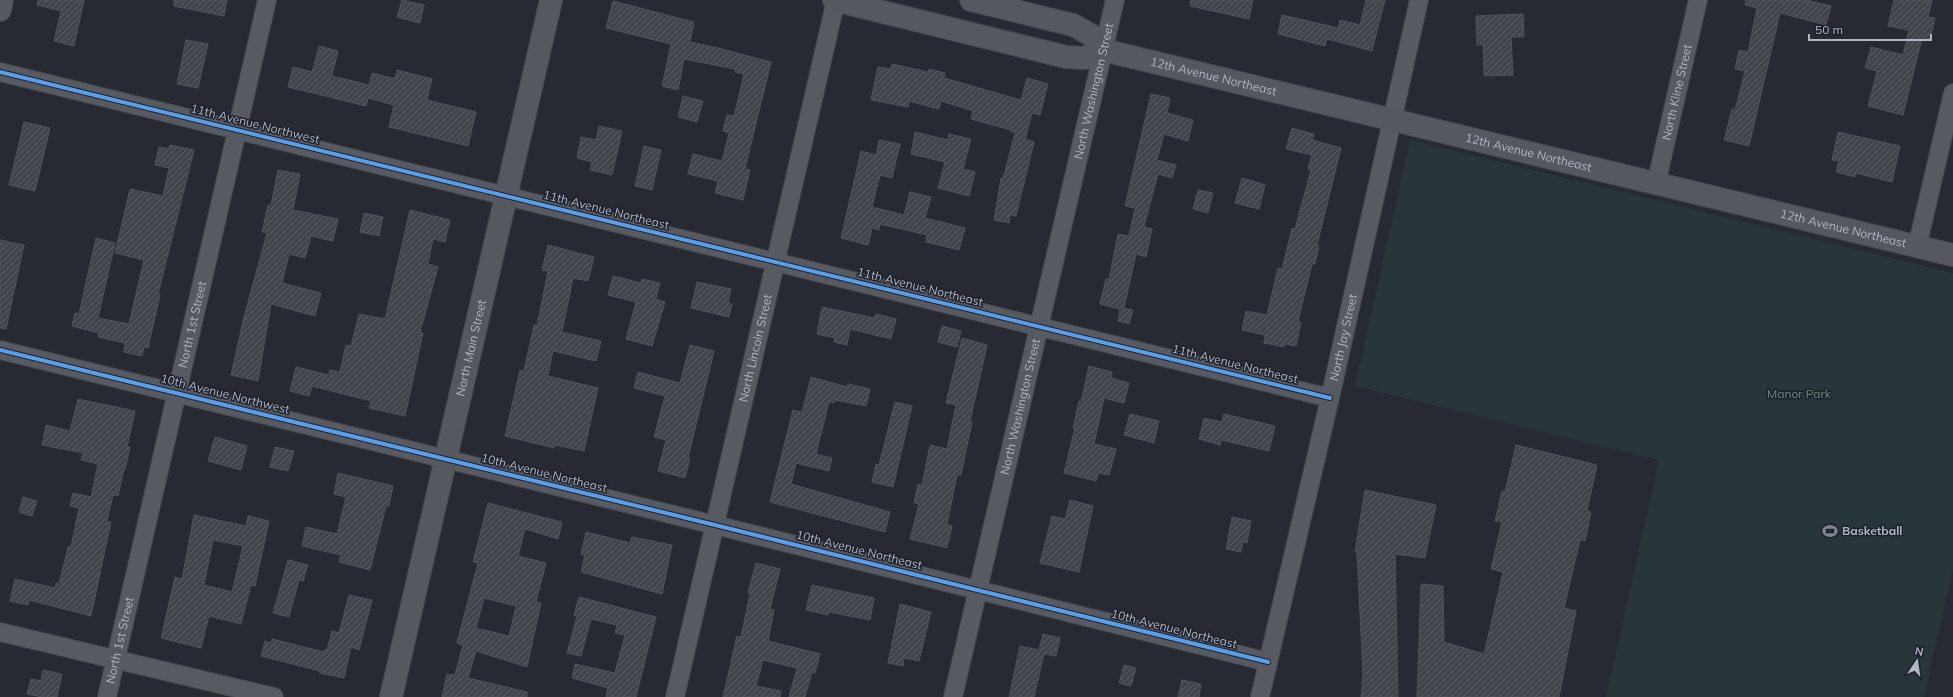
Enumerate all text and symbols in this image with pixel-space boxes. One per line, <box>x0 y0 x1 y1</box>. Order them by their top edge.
scale bar <box>1809 16 1931 42</box>
street label: North Washington Street <box>1070 21 1116 161</box>
text: 50 m <box>1815 22 1843 37</box>
street label: North Kline Street <box>1658 43 1695 142</box>
street label: 12th Avenue Northeast <box>1149 54 1278 99</box>
street label: 11th Avenue Northwest <box>189 100 321 147</box>
street label: 12th Avenue Northeast <box>1464 130 1593 175</box>
street label: 11th Avenue Northeast <box>542 187 671 232</box>
street label: 12th Avenue Northeast <box>1779 206 1908 251</box>
street label: 11th Avenue Northeast <box>856 264 985 309</box>
street label: North 1st Street <box>175 280 209 369</box>
street label: North Lincoln Street <box>735 293 775 404</box>
street label: North Jay Street <box>1326 293 1360 382</box>
street label: North Main Street <box>452 298 489 398</box>
street label: North Washington Street <box>997 337 1043 476</box>
street label: 11th Avenue Northeast <box>1171 341 1300 386</box>
street label: 10th Avenue Northwest <box>159 370 291 417</box>
park label: Manor Park <box>1767 386 1832 401</box>
street label: 10th Avenue Northeast <box>480 450 609 495</box>
sports icon: Basketball <box>1821 522 1839 540</box>
place label: Basketball <box>1842 523 1902 538</box>
street label: 10th Avenue Northeast <box>795 527 924 572</box>
street label: North 1st Street <box>102 596 137 685</box>
street label: 10th Avenue Northeast <box>1110 606 1239 651</box>
north arrow <box>1897 641 1937 681</box>
text: N <box>1914 644 1925 659</box>

